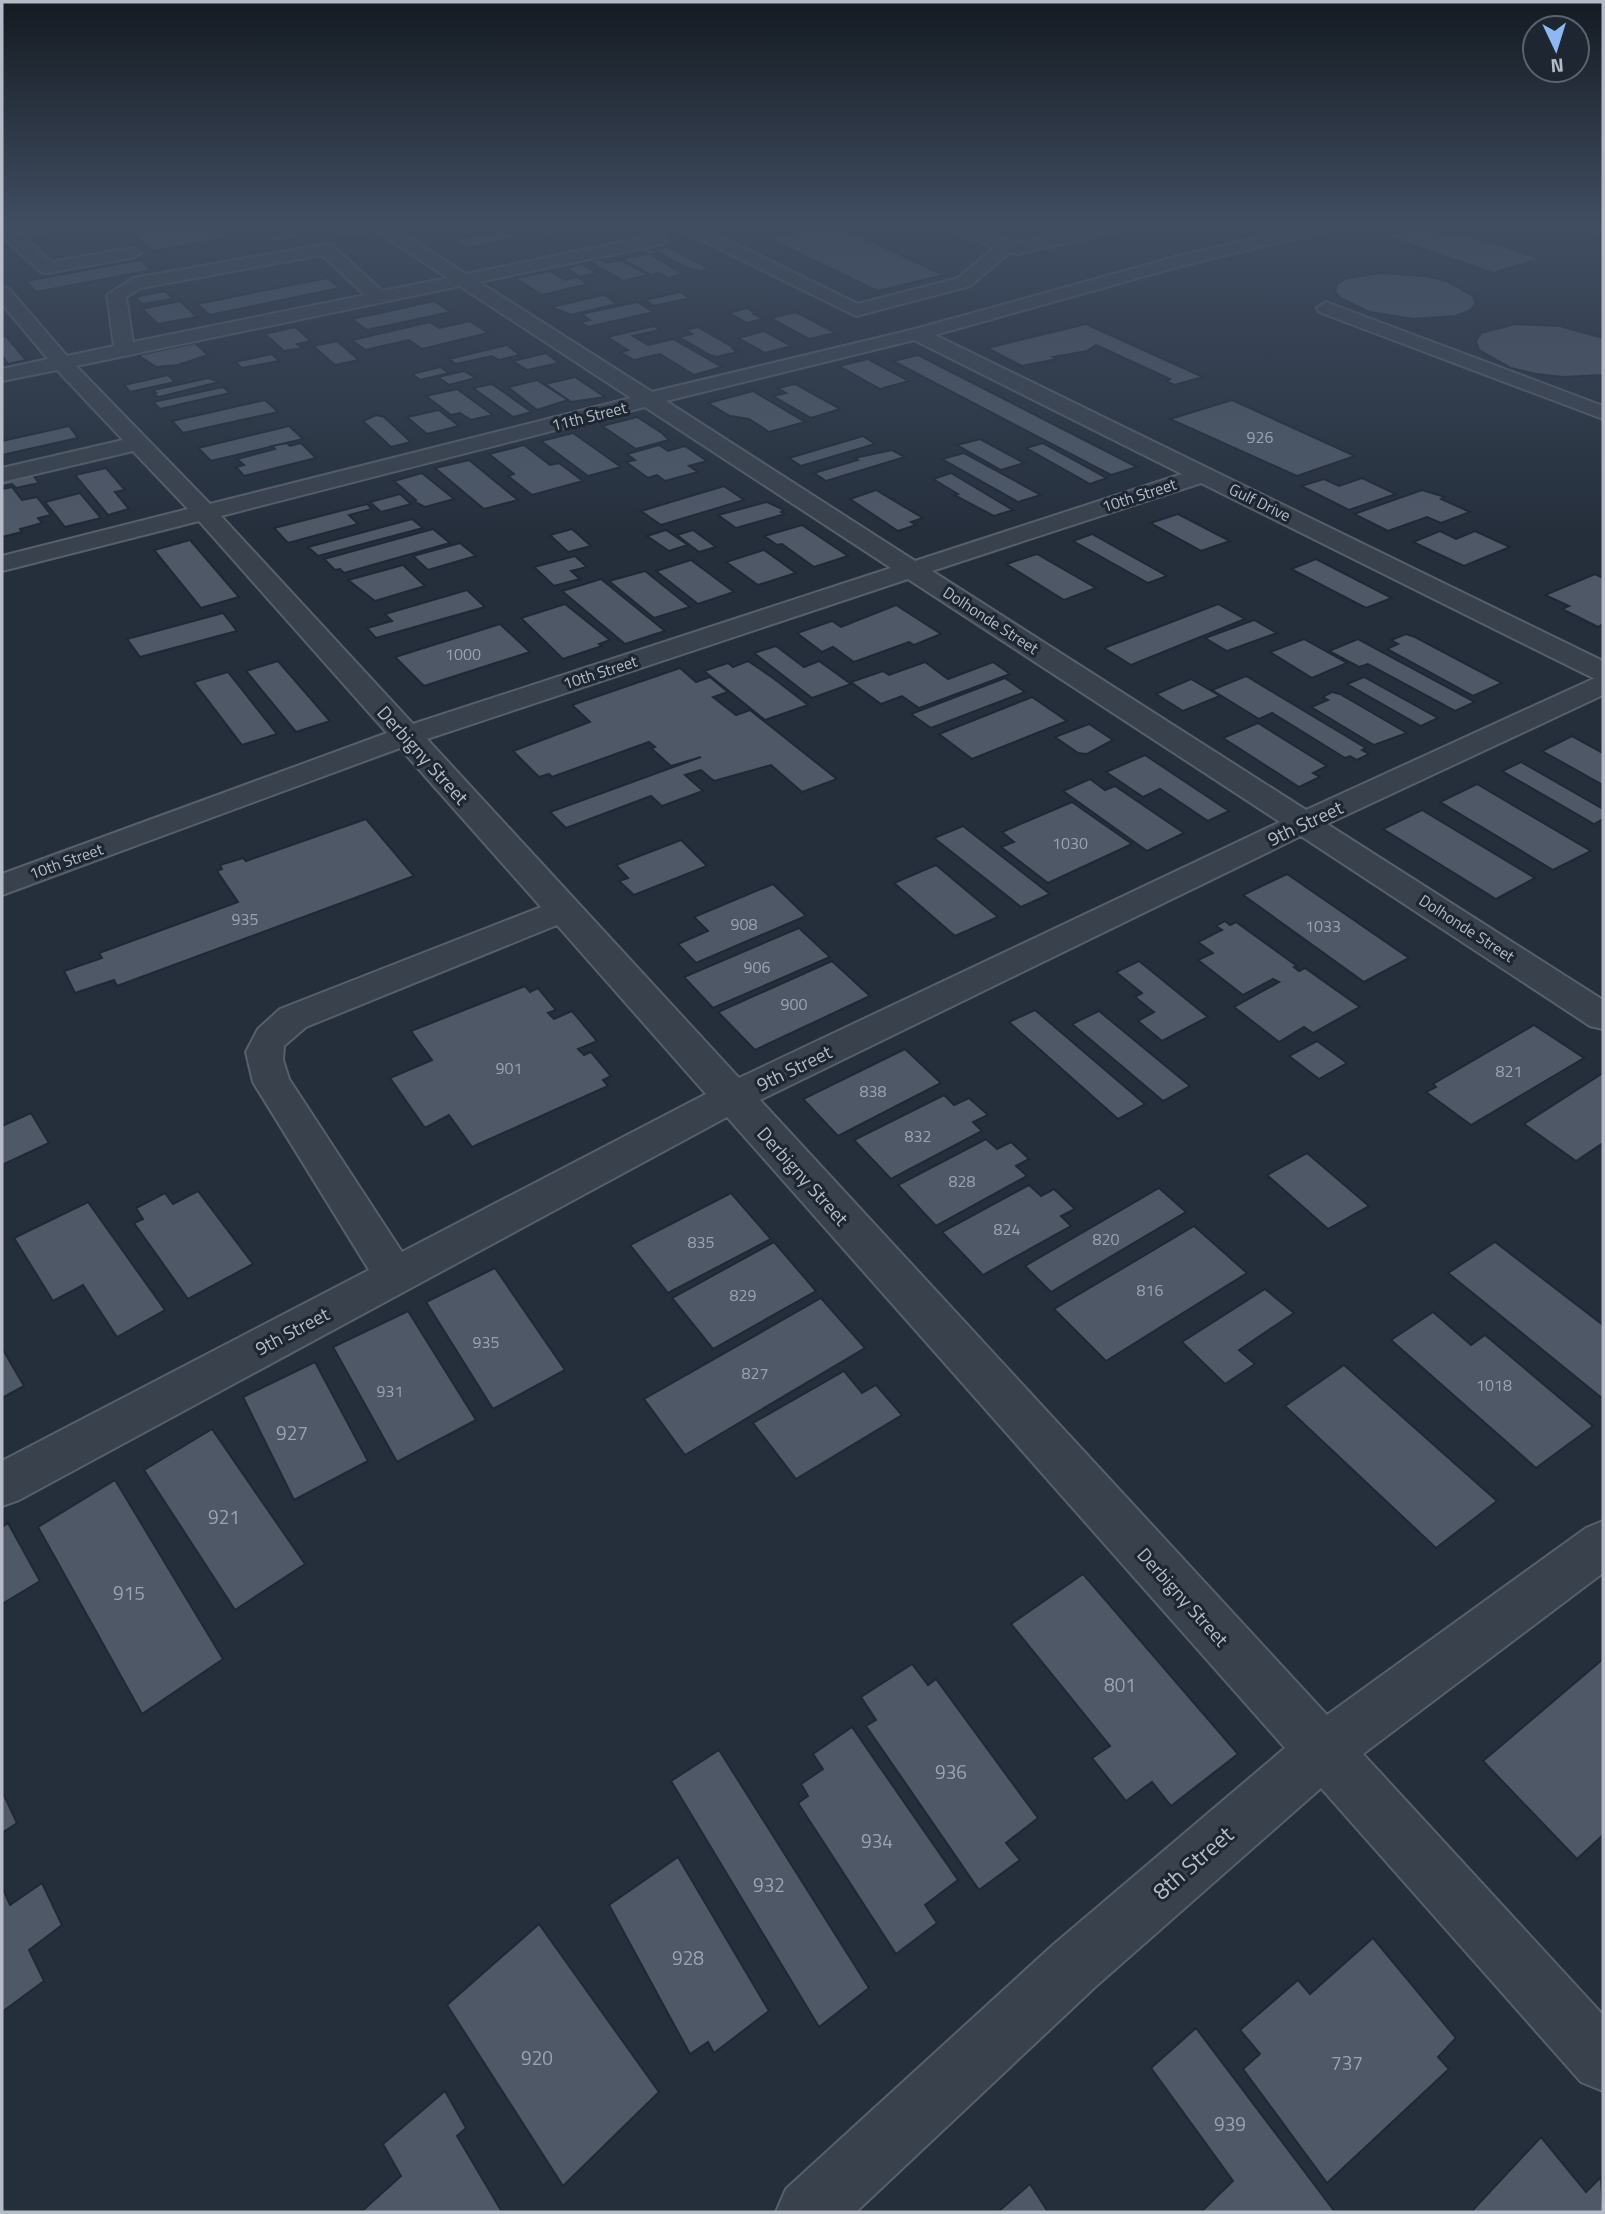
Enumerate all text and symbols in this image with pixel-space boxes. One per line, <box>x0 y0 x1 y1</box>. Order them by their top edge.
north arrow <box>1521 14 1591 84</box>
text: N <box>1550 52 1565 81</box>
street label: 11th Street <box>549 395 630 437</box>
house number: 926 <box>1247 425 1273 449</box>
street label: 10th Street <box>1099 472 1180 518</box>
street label: Gulf Drive <box>1225 477 1295 527</box>
street label: Dolhonde Street <box>939 580 1044 660</box>
house number: 1000 <box>445 642 481 666</box>
street label: 10th Street <box>560 649 641 695</box>
street label: Derbigny Street <box>371 699 476 811</box>
street label: 9th Street <box>1262 792 1348 853</box>
house number: 1030 <box>1052 831 1088 855</box>
street label: 10th Street <box>26 836 107 885</box>
street label: Dolhonde Street <box>1415 888 1520 968</box>
house number: 935 <box>232 907 258 931</box>
house number: 908 <box>731 912 757 936</box>
house number: 1033 <box>1305 914 1341 938</box>
house number: 906 <box>744 955 770 979</box>
house number: 900 <box>781 992 807 1016</box>
street label: 9th Street <box>751 1037 837 1098</box>
house number: 901 <box>496 1056 522 1080</box>
house number: 821 <box>1496 1059 1522 1083</box>
house number: 838 <box>860 1079 886 1103</box>
street label: Derbigny Street <box>751 1120 856 1232</box>
house number: 832 <box>905 1124 931 1148</box>
house number: 828 <box>949 1169 975 1193</box>
house number: 824 <box>994 1217 1020 1241</box>
house number: 820 <box>1093 1227 1119 1251</box>
house number: 835 <box>688 1230 714 1254</box>
house number: 816 <box>1137 1278 1163 1302</box>
house number: 829 <box>730 1283 756 1307</box>
street label: 9th Street <box>249 1299 334 1362</box>
house number: 935 <box>473 1330 499 1354</box>
house number: 827 <box>742 1361 768 1385</box>
house number: 1018 <box>1476 1373 1512 1397</box>
house number: 931 <box>377 1379 403 1403</box>
house number: 927 <box>276 1418 308 1447</box>
house number: 921 <box>208 1502 240 1531</box>
street label: Derbigny Street <box>1131 1541 1236 1653</box>
house number: 915 <box>113 1578 145 1607</box>
house number: 801 <box>1104 1670 1136 1699</box>
house number: 936 <box>935 1757 967 1786</box>
street label: 8th Street <box>1144 1817 1241 1908</box>
house number: 934 <box>861 1826 893 1855</box>
house number: 932 <box>753 1870 785 1899</box>
house number: 928 <box>672 1943 704 1972</box>
house number: 920 <box>521 2043 553 2072</box>
house number: 737 <box>1331 2048 1363 2077</box>
house number: 939 <box>1214 2109 1246 2138</box>

